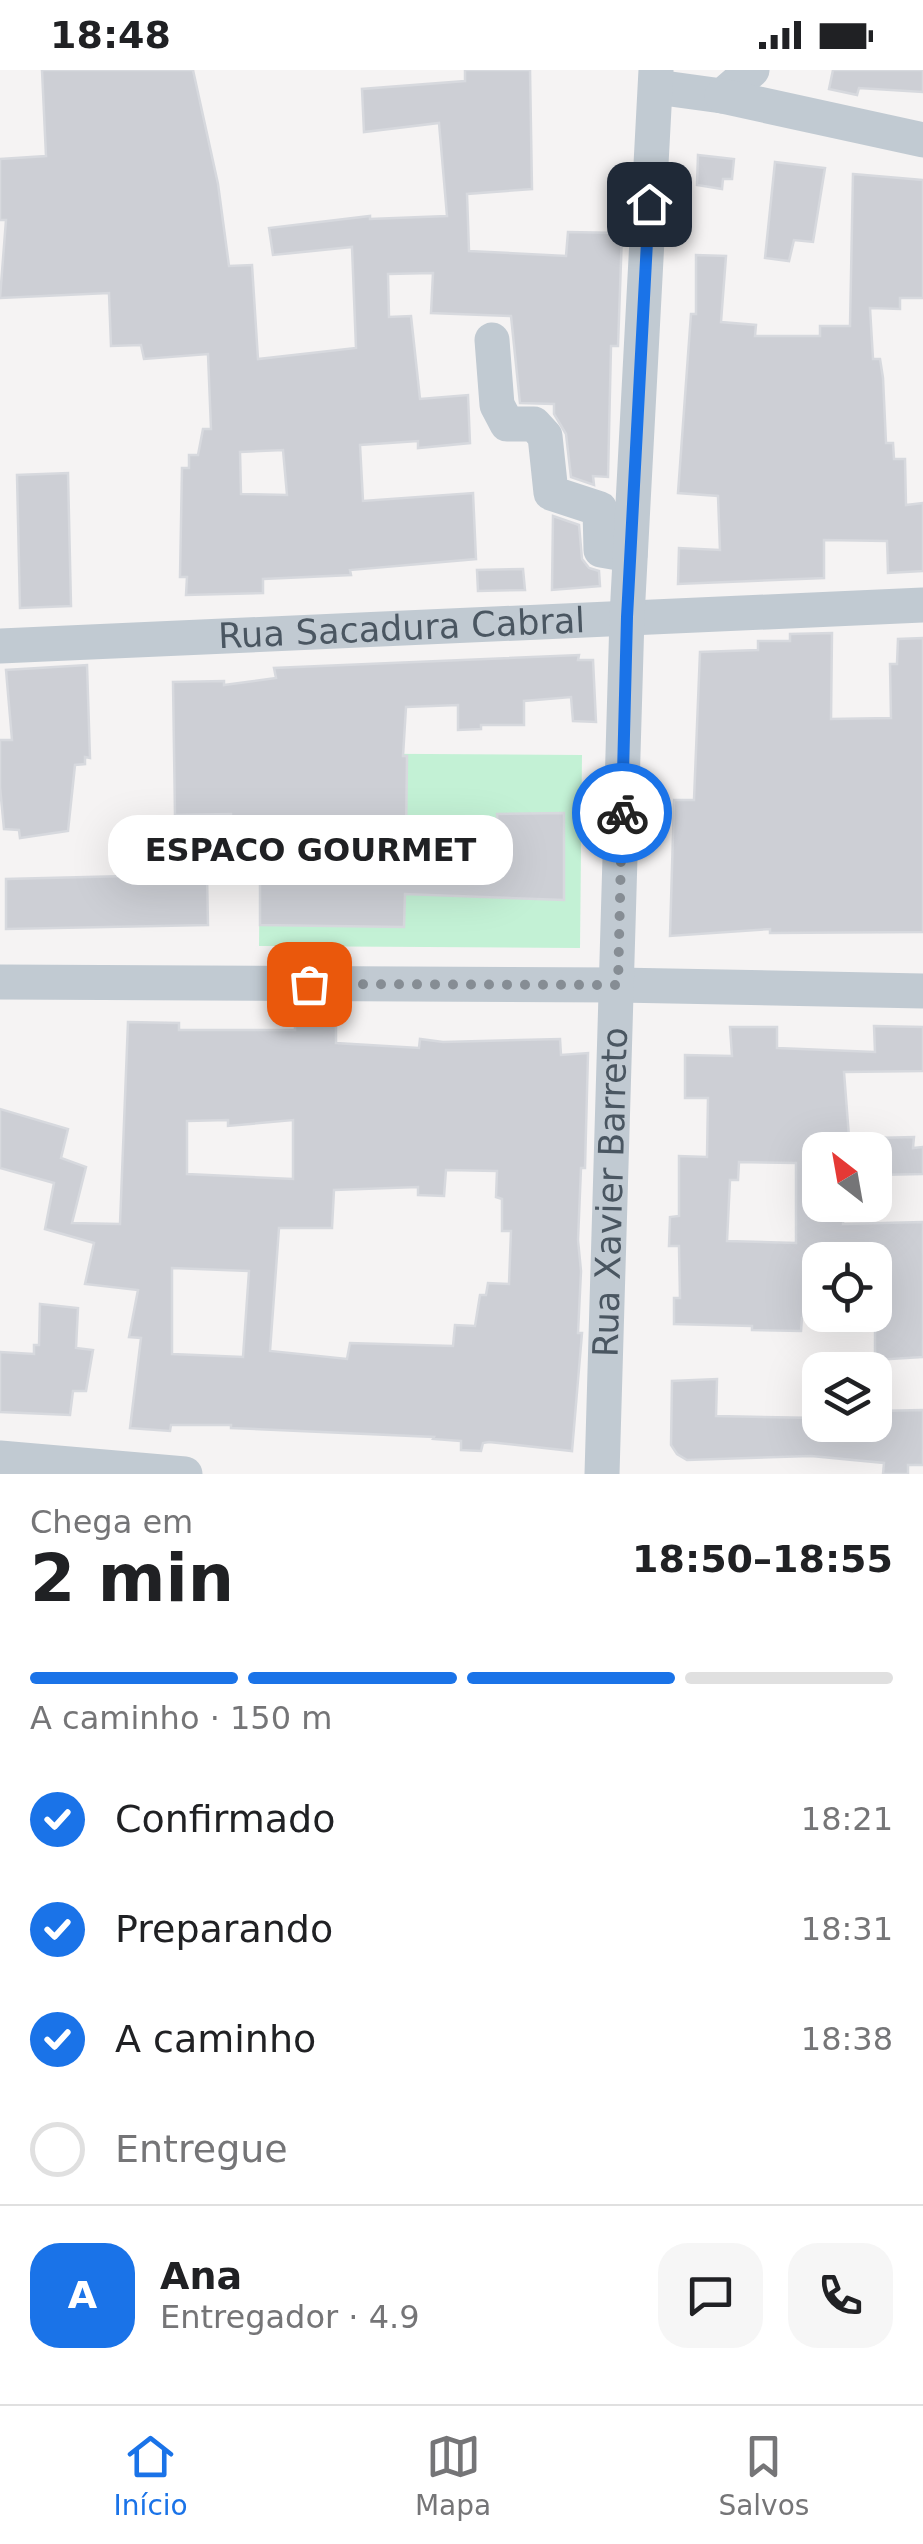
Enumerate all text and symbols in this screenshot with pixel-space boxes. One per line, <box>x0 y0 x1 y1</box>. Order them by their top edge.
text: 18:48 <box>50 13 171 57</box>
pin <box>607 162 692 247</box>
icon: home <box>622 177 677 232</box>
street label: Rua Sacadura Cabral <box>217 600 586 656</box>
courier <box>572 763 672 863</box>
icon: bike <box>595 786 650 841</box>
callout: ESPACO GOURMET <box>106 814 512 884</box>
text: ESPACO GOURMET <box>145 831 476 869</box>
pin <box>267 942 352 1027</box>
icon: bag <box>282 957 337 1012</box>
street label: Rua Xavier Barreto <box>585 1027 635 1358</box>
north arrow <box>802 1132 892 1222</box>
map controls <box>802 1132 892 1442</box>
button: locate <box>802 1242 892 1332</box>
button: layers <box>802 1352 892 1442</box>
text: Chega em <box>30 1503 193 1541</box>
text: 18:50–18:55 <box>632 1537 893 1581</box>
text: 2 min <box>30 1541 234 1616</box>
text: A caminho · 150 m <box>30 1699 332 1737</box>
icon: check <box>30 1792 85 1847</box>
text: Confirmado <box>115 1797 335 1841</box>
text: 18:21 <box>801 1800 893 1838</box>
icon: check <box>30 1902 85 1957</box>
text: Preparando <box>115 1907 333 1951</box>
text: 18:31 <box>801 1910 893 1948</box>
icon: check <box>30 2012 85 2067</box>
text: A caminho <box>115 2017 316 2061</box>
text: 18:38 <box>801 2020 893 2058</box>
text: Entregue <box>115 2127 288 2171</box>
button: chat <box>658 2243 763 2348</box>
button: phone <box>788 2243 893 2348</box>
text: Ana <box>160 2254 242 2298</box>
text: A <box>68 2273 97 2317</box>
text: Entregador · 4.9 <box>160 2298 420 2336</box>
tab: Início <box>114 2429 188 2522</box>
tab: Mapa <box>415 2429 491 2522</box>
tab: Salvos <box>718 2429 809 2522</box>

